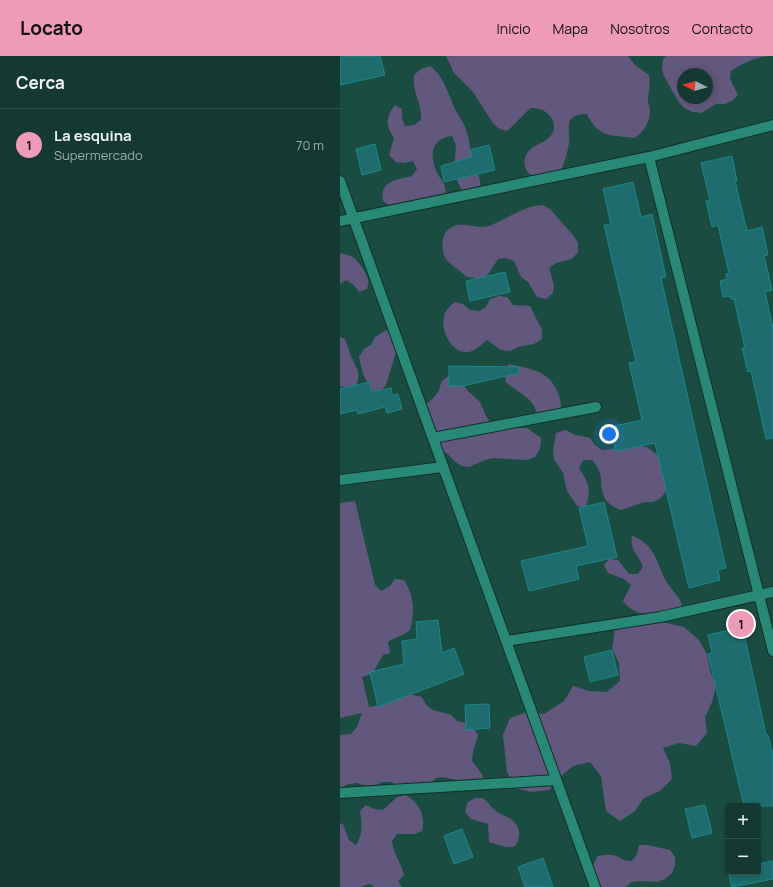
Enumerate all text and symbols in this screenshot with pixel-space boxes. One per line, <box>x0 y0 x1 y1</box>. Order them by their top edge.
text: Locato <box>20 15 83 41</box>
text: Inicio <box>497 19 531 38</box>
text: Mapa <box>553 19 588 38</box>
text: Nosotros <box>610 19 670 38</box>
text: Contacto <box>692 19 753 38</box>
north arrow <box>677 68 713 104</box>
text: Cerca <box>16 71 65 94</box>
text: La esquina <box>54 125 132 146</box>
text: 1 <box>26 136 32 154</box>
text: 70 m <box>296 136 324 154</box>
text: Supermercado <box>54 146 143 164</box>
your location <box>599 424 619 444</box>
pin: 1 <box>728 609 754 639</box>
map controls <box>725 803 761 875</box>
button: + <box>725 803 761 839</box>
button: − <box>725 839 761 875</box>

